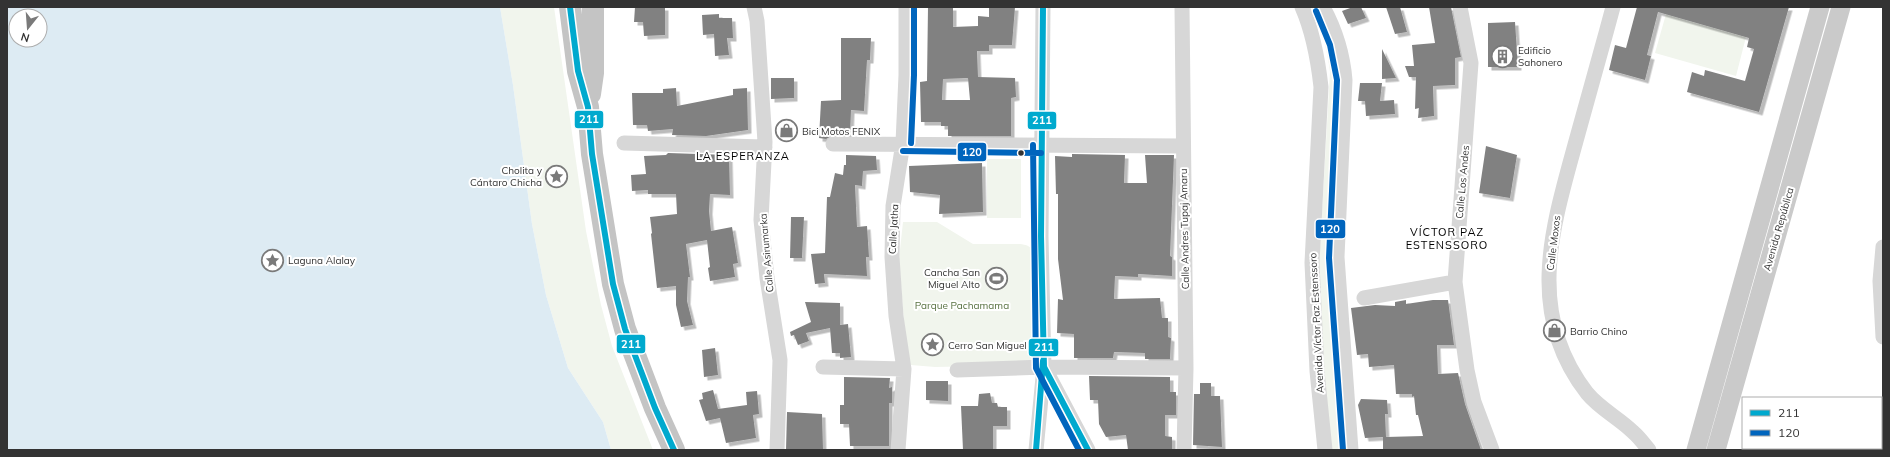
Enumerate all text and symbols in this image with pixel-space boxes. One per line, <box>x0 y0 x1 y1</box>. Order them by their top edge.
north arrow <box>8 8 48 48</box>
text: N <box>19 30 31 45</box>
building icon: Edificio Sahonero <box>1490 43 1516 69</box>
place label: Edificio Sahonero <box>1518 44 1563 69</box>
line badge: 211 <box>574 110 604 129</box>
line badge: 211 <box>1027 111 1057 130</box>
text: 211 <box>579 112 599 126</box>
text: 211 <box>1032 113 1052 127</box>
shop icon: Bici Motos FENIX <box>773 118 799 144</box>
place label: Bici Motos FENIX <box>802 125 881 138</box>
line badge: 120 <box>957 142 987 162</box>
text: 120 <box>962 145 982 159</box>
street label: Calle Los Andes <box>1453 145 1472 219</box>
unlabelled marker <box>1016 148 1026 158</box>
district label: LA ESPERANZA <box>696 149 790 163</box>
place icon: Cholita y Cántaro Chicha <box>544 163 570 189</box>
place label: Cholita y Cántaro Chicha <box>470 164 543 189</box>
street label: Calle Andres Tupaj Amaru <box>1177 168 1192 290</box>
street label: Avenida República <box>1760 186 1797 272</box>
street label: Calle Jatha <box>886 204 901 254</box>
street label: Calle Asirumarka <box>757 213 776 293</box>
street label: Calle Moxos <box>1544 215 1563 271</box>
line badge: 120 <box>1315 219 1346 239</box>
text: 120 <box>1320 222 1340 236</box>
district label: VÍCTOR PAZ ESTENSSORO <box>1406 225 1488 252</box>
place icon: Laguna Alalay <box>260 247 286 273</box>
street label: Avenida Víctor Paz Estenssoro <box>1306 252 1327 394</box>
place label: Laguna Alalay <box>288 254 356 267</box>
sports icon: Cancha San Miguel Alto <box>983 265 1009 291</box>
place label: Cancha San Miguel Alto <box>924 266 980 291</box>
park label: Parque Pachamama <box>915 299 1009 312</box>
shop icon: Barrio Chino <box>1542 318 1568 344</box>
place label: Barrio Chino <box>1570 325 1628 338</box>
place icon: Cerro San Miguel <box>919 332 945 358</box>
line badge: 211 <box>616 334 646 354</box>
text: 211 <box>621 337 641 351</box>
line badge: 211 <box>1028 338 1059 357</box>
place label: Cerro San Miguel <box>948 339 1027 352</box>
text: 211 <box>1034 340 1054 354</box>
legend <box>1742 397 1882 449</box>
text: 211 <box>1778 405 1800 420</box>
text: 120 <box>1778 425 1800 440</box>

